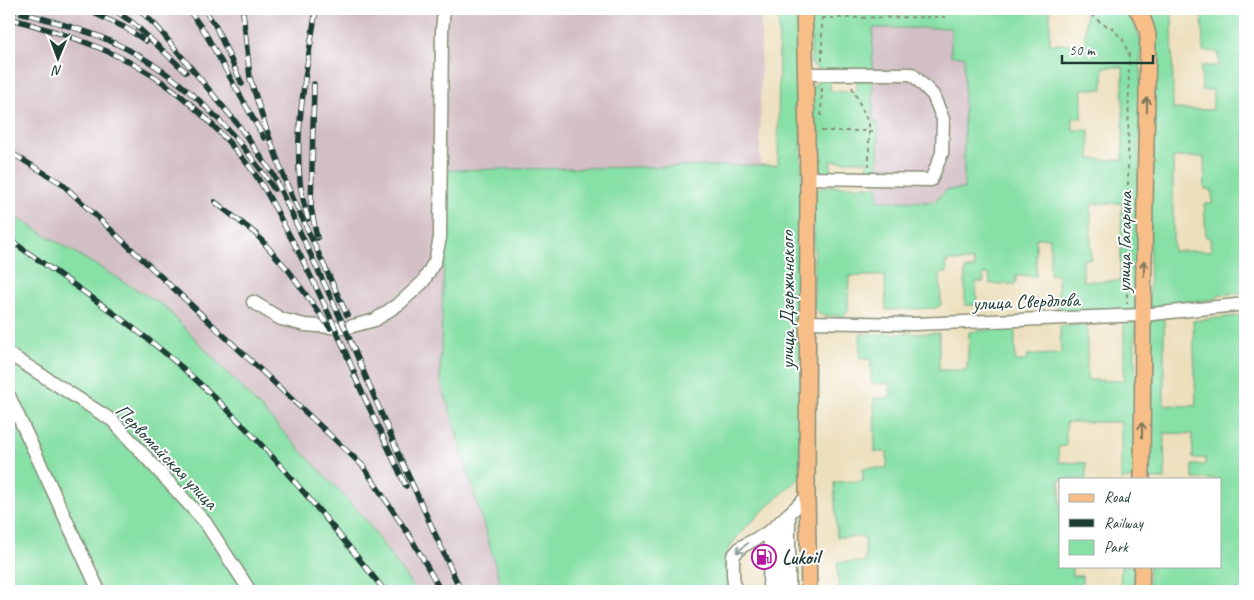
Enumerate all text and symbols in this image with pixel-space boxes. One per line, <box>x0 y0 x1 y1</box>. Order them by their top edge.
north arrow <box>32 32 82 82</box>
scale bar <box>1062 32 1153 64</box>
text: 50 m <box>1069 41 1096 60</box>
text: N <box>51 62 62 79</box>
one-way arrow <box>1142 97 1152 114</box>
street label: улица Гагарина <box>1111 190 1138 294</box>
street label: улица Дзержинского <box>775 230 800 370</box>
one-way arrow <box>1139 260 1149 276</box>
street label: улица Свердлова <box>971 287 1082 316</box>
street label: Первомайская улица <box>110 398 225 516</box>
one-way arrow <box>1137 422 1147 438</box>
legend <box>1059 478 1222 568</box>
text: Road <box>1104 488 1131 507</box>
text: Railway <box>1104 514 1145 533</box>
text: Park <box>1104 538 1129 557</box>
one-way arrow <box>735 543 748 554</box>
fuel station icon: Lukoil <box>751 544 777 570</box>
place label: Lukoil <box>782 545 823 570</box>

